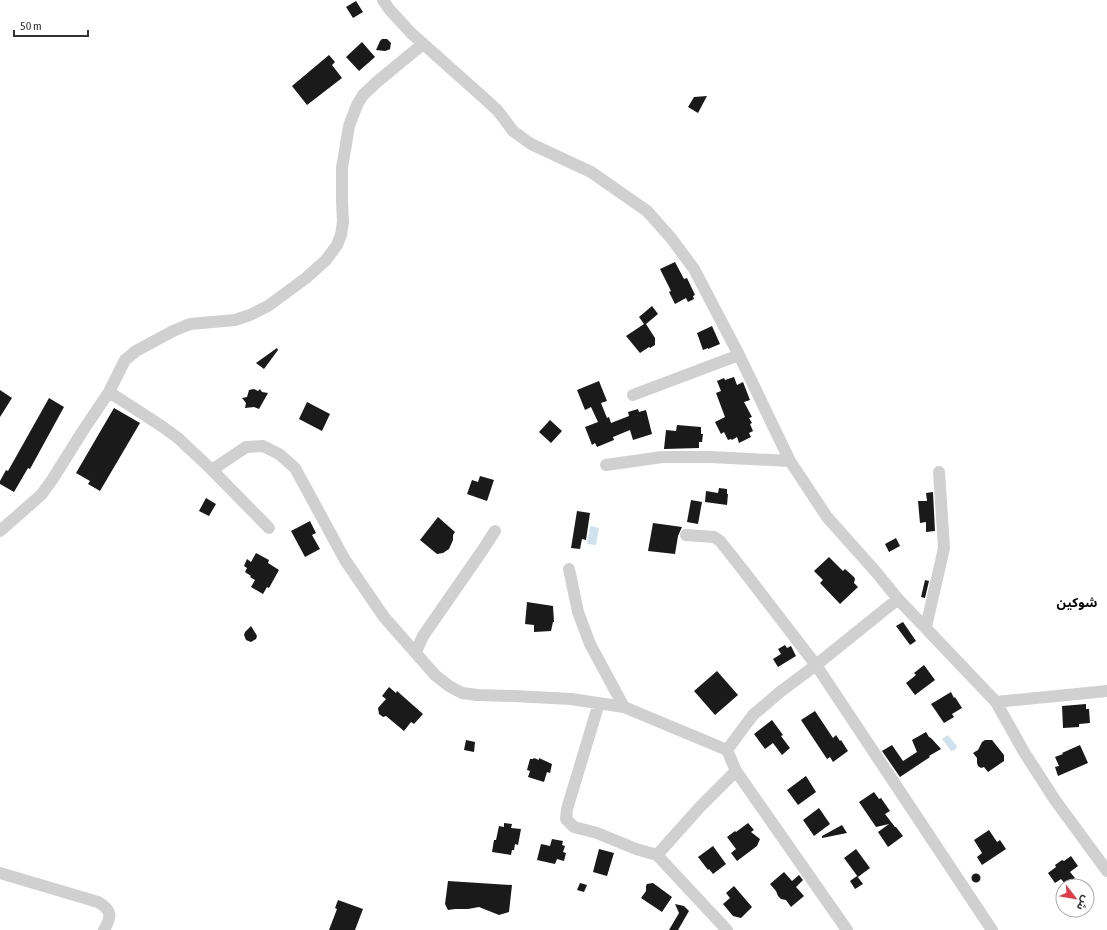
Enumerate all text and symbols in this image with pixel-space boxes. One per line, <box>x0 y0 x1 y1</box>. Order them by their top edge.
scale bar <box>14 12 88 38</box>
text: 50 m <box>20 19 42 33</box>
district label: شوكين <box>1057 595 1097 610</box>
north arrow <box>1055 878 1095 918</box>
text: ش <box>1074 893 1093 913</box>

